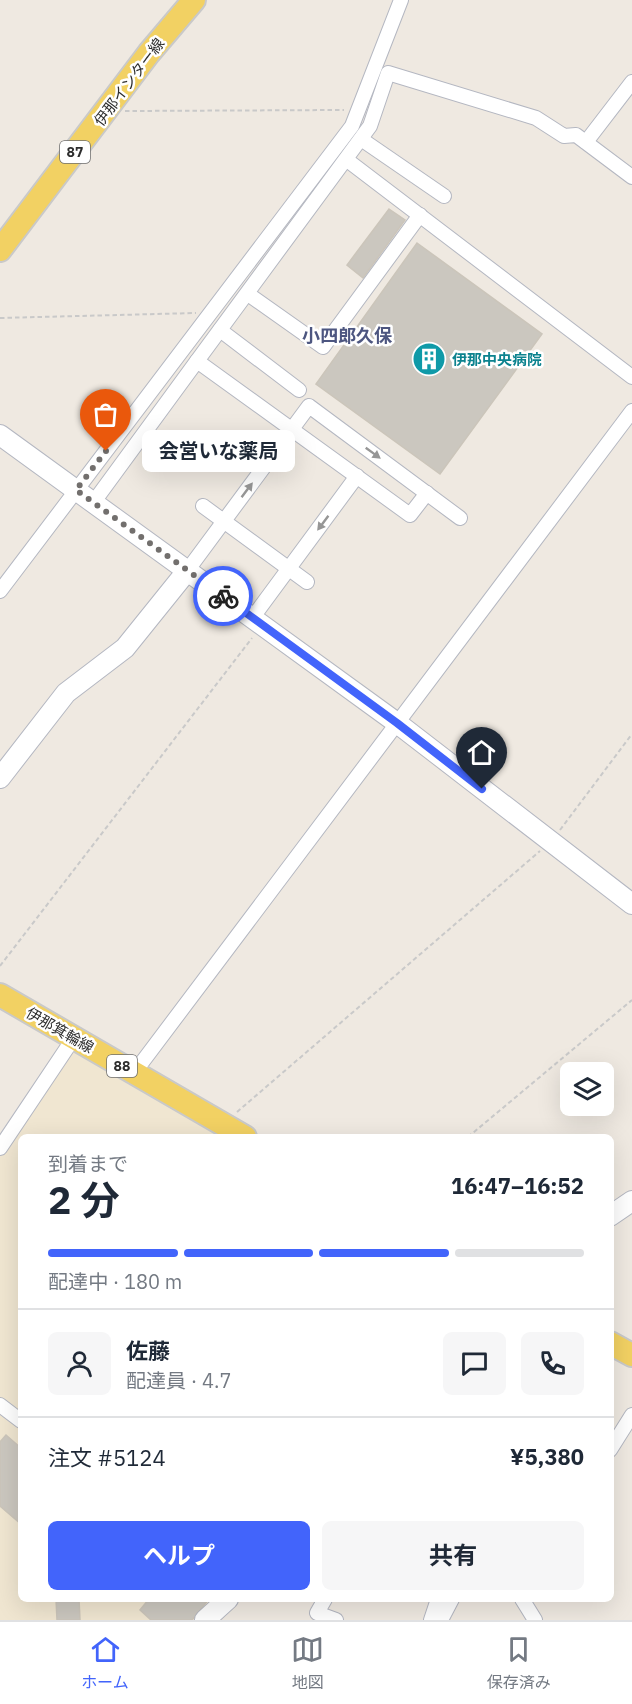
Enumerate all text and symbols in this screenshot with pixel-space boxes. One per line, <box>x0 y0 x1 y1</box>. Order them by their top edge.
street label: 伊那インター線 <box>90 34 168 130</box>
road number: 87 <box>60 141 90 163</box>
district label: 小四郎久保 <box>302 324 393 347</box>
building icon: 伊那中央病院 <box>411 341 447 377</box>
place label: 伊那中央病院 <box>452 350 542 369</box>
pin <box>80 389 131 451</box>
icon: bag <box>89 398 122 431</box>
callout: 会営いな薬局 <box>142 430 295 472</box>
text: 会営いな薬局 <box>159 437 279 464</box>
one-way arrow <box>364 447 380 459</box>
one-way arrow <box>241 483 253 499</box>
one-way arrow <box>317 515 329 530</box>
courier <box>193 566 253 626</box>
icon: bike <box>207 580 240 613</box>
pin <box>456 727 507 789</box>
icon: home <box>465 736 498 769</box>
street label: 伊那箕輪線 <box>23 1003 97 1057</box>
road number: 88 <box>107 1055 137 1077</box>
map controls <box>560 1062 614 1116</box>
button: layers <box>560 1062 614 1116</box>
text: 到着まで <box>48 1150 128 1177</box>
text: 16:47–16:52 <box>451 1171 584 1200</box>
text: 2 分 <box>48 1174 120 1225</box>
text: 配達中 · 180 m <box>48 1268 182 1295</box>
button: person <box>48 1332 111 1395</box>
button: chat <box>443 1332 506 1395</box>
button: phone <box>521 1332 584 1395</box>
text: 佐藤 <box>126 1336 170 1365</box>
text: 配達員 · 4.7 <box>126 1367 231 1394</box>
text: ¥5,380 <box>510 1442 584 1471</box>
text: 注文 #5124 <box>48 1443 166 1472</box>
button: ヘルプ <box>48 1521 310 1590</box>
button: 共有 <box>322 1521 584 1590</box>
tab: ホーム <box>81 1633 129 1693</box>
tab: 地図 <box>291 1633 324 1693</box>
tab: 保存済み <box>487 1633 551 1693</box>

